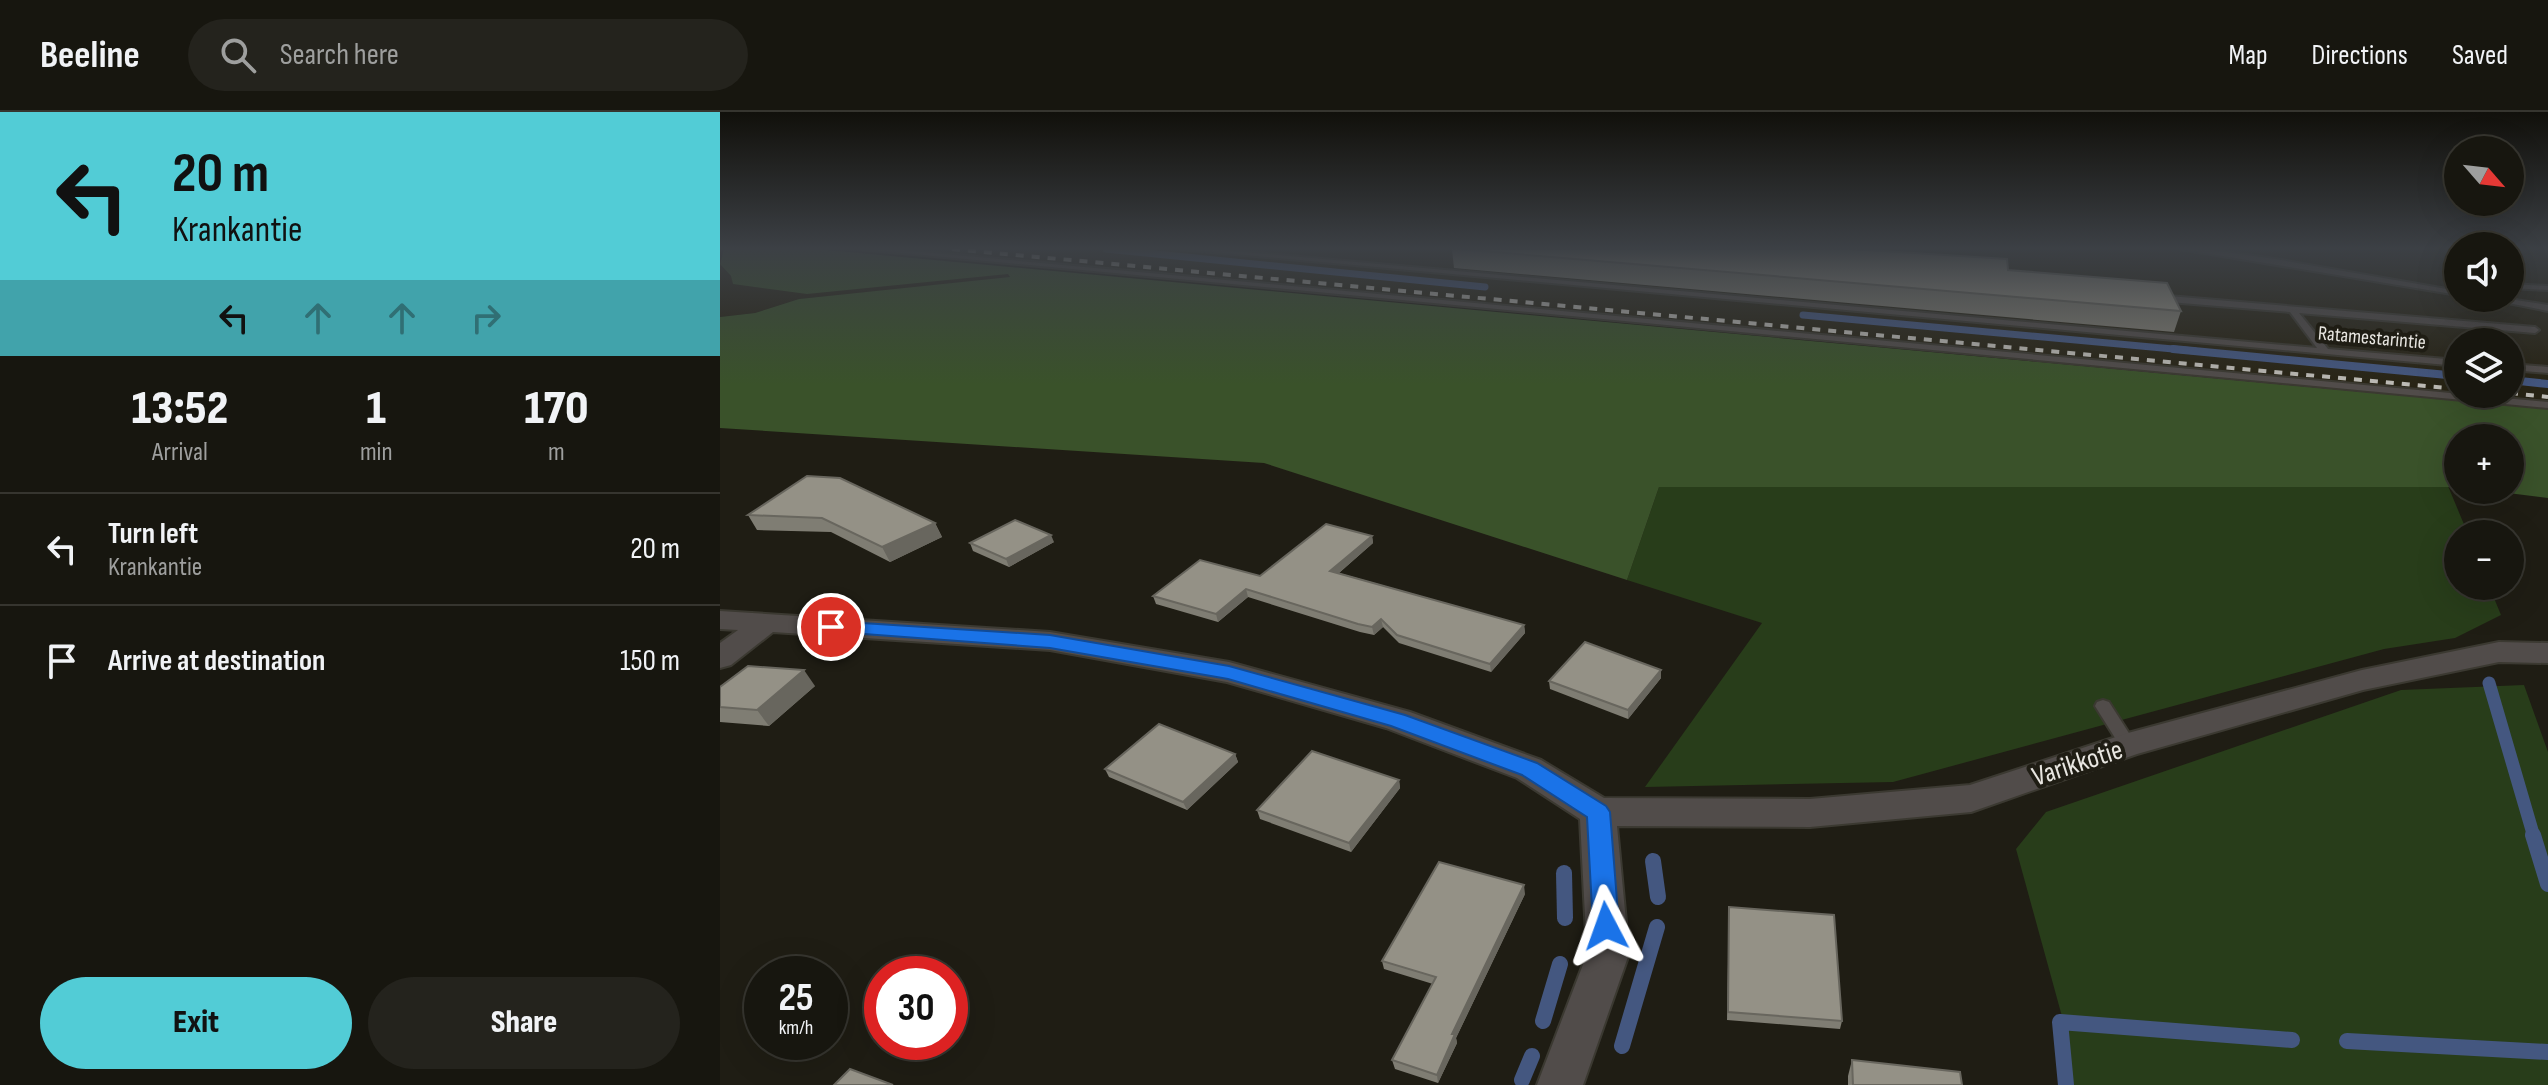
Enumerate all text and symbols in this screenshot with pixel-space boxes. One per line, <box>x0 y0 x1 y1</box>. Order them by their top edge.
search box <box>188 19 748 91</box>
text: Beeline <box>40 33 140 78</box>
icon: search <box>216 33 260 77</box>
text: Search here <box>280 37 399 73</box>
text: Map <box>2229 39 2268 72</box>
text: Directions <box>2312 39 2408 72</box>
text: Saved <box>2452 39 2508 72</box>
north arrow <box>2444 136 2524 216</box>
map controls <box>2444 136 2524 600</box>
text: 20 m <box>172 141 269 208</box>
icon: left <box>40 144 144 248</box>
text: Krankantie <box>172 209 303 252</box>
button: sound <box>2444 232 2524 312</box>
icon: left <box>212 296 256 340</box>
icon: ahead <box>296 296 340 340</box>
icon: ahead <box>380 296 424 340</box>
icon: right <box>464 296 508 340</box>
street label: Ratamestarintie <box>2317 321 2427 355</box>
button: layers <box>2444 328 2524 408</box>
text: 13:52 <box>132 380 228 437</box>
text: 1 <box>366 380 386 437</box>
text: 170 <box>524 380 588 437</box>
button: + <box>2444 424 2524 504</box>
text: Arrival <box>152 437 208 468</box>
text: min <box>360 437 393 468</box>
text: m <box>548 437 565 468</box>
text: Turn left <box>108 516 198 552</box>
button: − <box>2444 520 2524 600</box>
icon: left <box>40 527 84 571</box>
text: 20 m <box>630 531 680 567</box>
text: Krankantie <box>108 552 202 583</box>
pin <box>797 593 865 661</box>
icon: arrive <box>809 605 853 649</box>
icon: arrive <box>40 639 84 683</box>
text: Arrive at destination <box>108 643 325 679</box>
text: 150 m <box>620 643 680 679</box>
street label: Varikkotie <box>2028 733 2127 794</box>
position arrow <box>1564 884 1648 968</box>
speed limit sign: 30 <box>864 956 968 1060</box>
text: 25 <box>778 974 814 1022</box>
button: Exit <box>40 977 352 1069</box>
button: Share <box>368 977 680 1069</box>
text: km/h <box>779 1016 813 1040</box>

